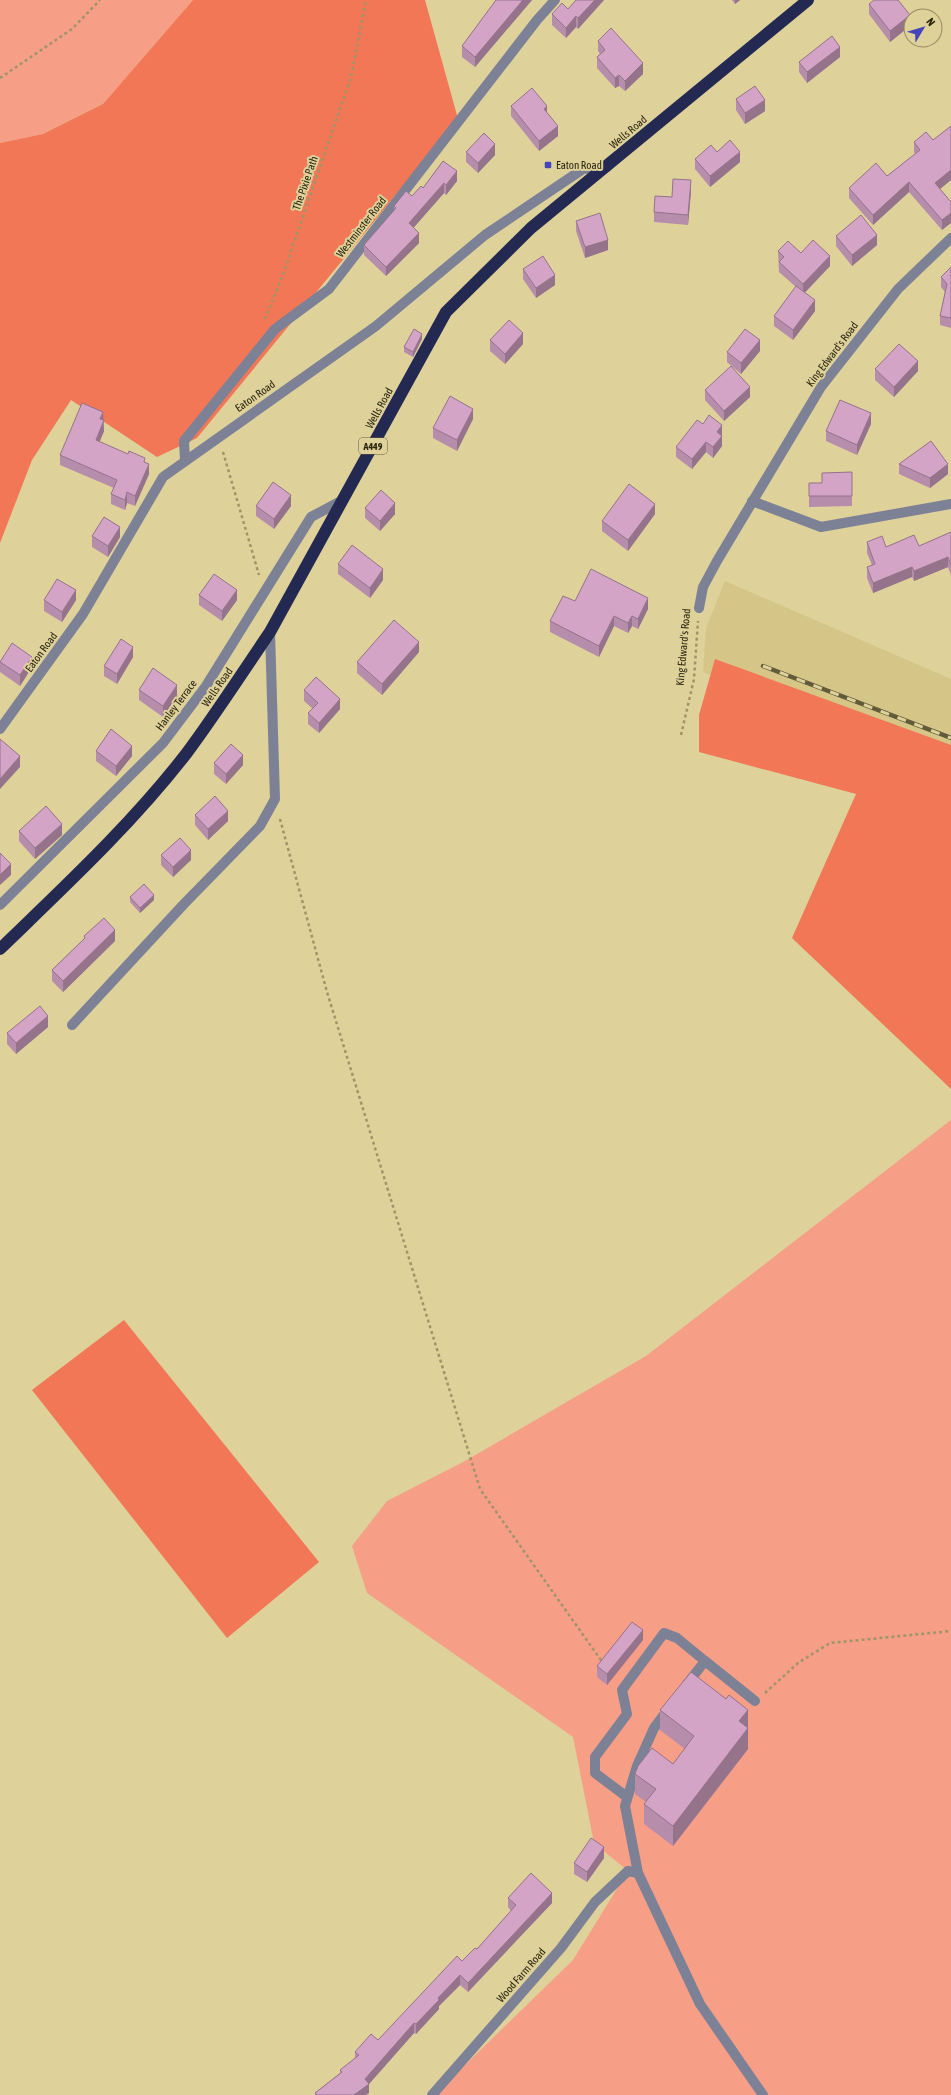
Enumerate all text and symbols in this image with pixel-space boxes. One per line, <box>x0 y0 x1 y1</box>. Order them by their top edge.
north arrow <box>903 8 943 48</box>
text: N <box>924 16 938 28</box>
street label: Wells Road <box>607 113 649 151</box>
street label: The Pixie Path <box>290 154 320 212</box>
place label: Eaton Road <box>556 159 602 171</box>
marker: Eaton Road <box>543 160 553 170</box>
street label: Westminster Road <box>334 194 388 260</box>
street label: King Edward's Road <box>804 319 860 389</box>
street label: Eaton Road <box>233 378 277 414</box>
street label: Wells Road <box>363 385 395 431</box>
road number: A449 <box>359 438 387 454</box>
street label: King Edward's Road <box>674 608 692 686</box>
street label: Eaton Road <box>23 630 59 674</box>
street label: Wells Road <box>199 665 235 709</box>
street label: Hanley Terrace <box>153 677 199 733</box>
street label: Wood Farm Road <box>494 1946 548 2004</box>

